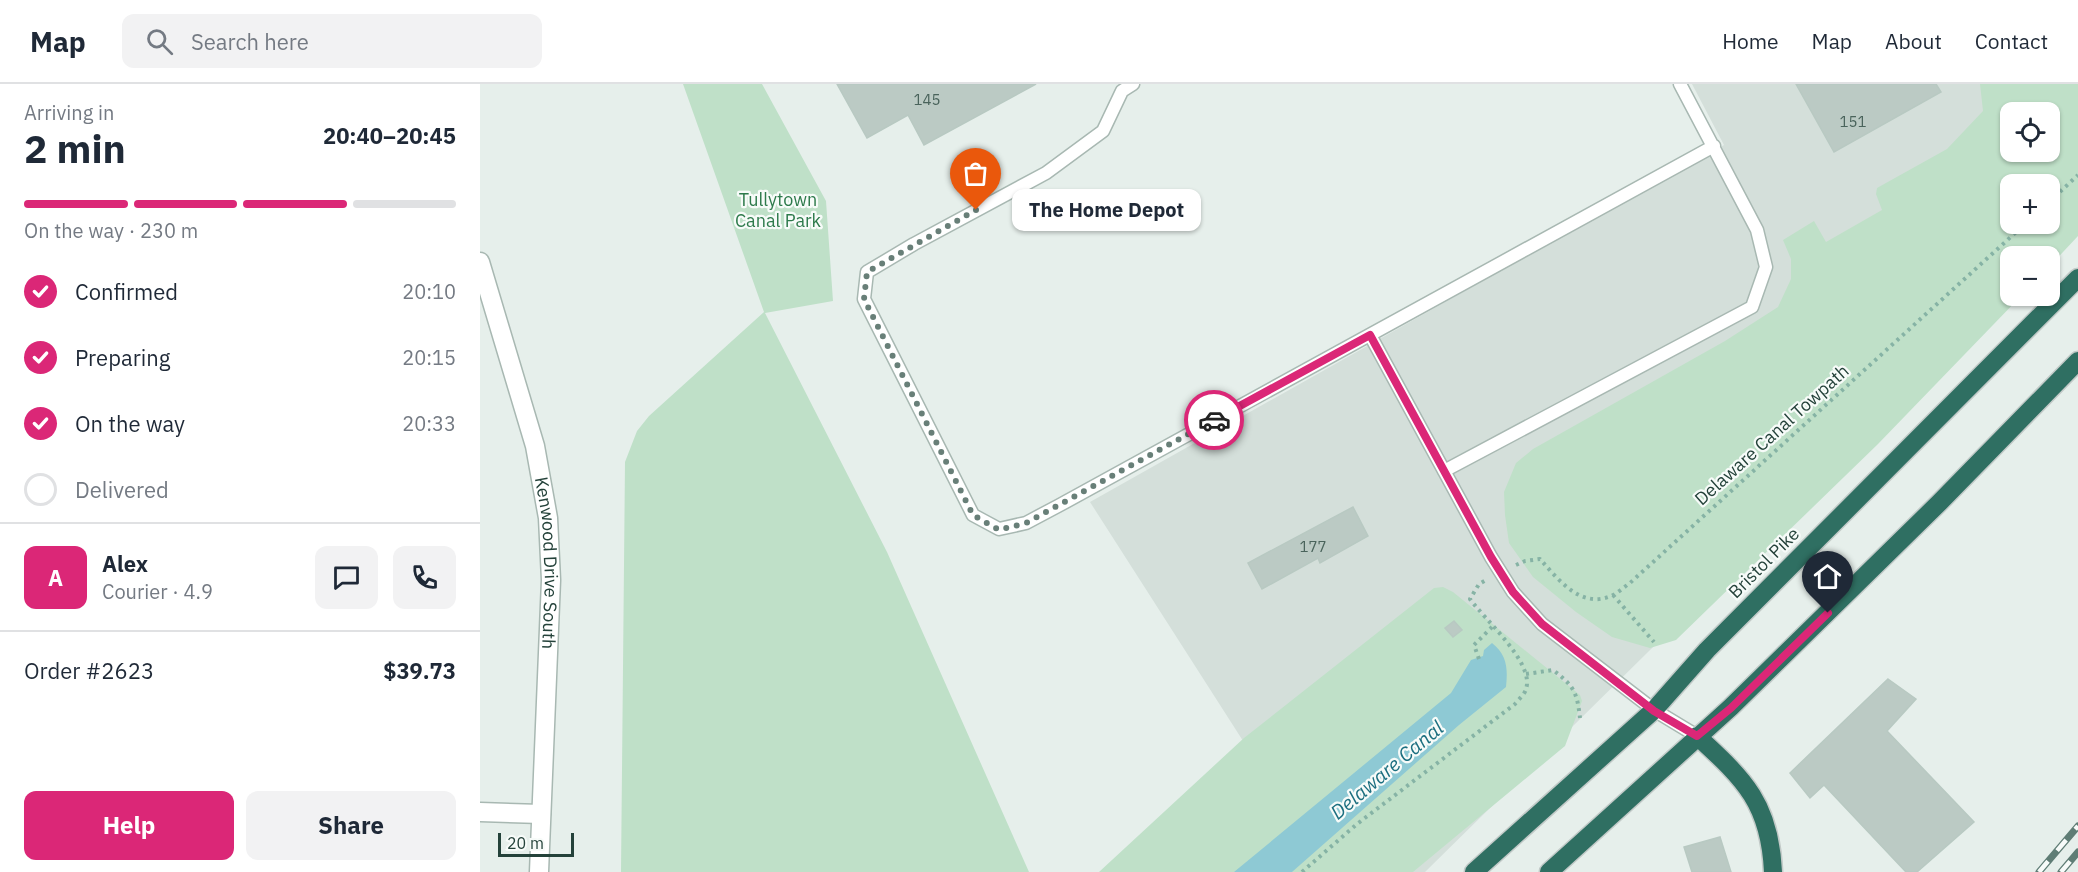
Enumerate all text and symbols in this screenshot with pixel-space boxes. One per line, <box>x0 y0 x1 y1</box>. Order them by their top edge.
search box <box>122 14 542 68</box>
text: Map <box>30 23 86 60</box>
icon: search <box>143 25 176 58</box>
text: Search here <box>191 27 309 56</box>
text: Home <box>1722 27 1779 55</box>
text: Map <box>1812 27 1852 55</box>
text: About <box>1885 27 1942 55</box>
text: Contact <box>1975 27 2048 55</box>
house number: 145 <box>913 90 941 109</box>
text: Arriving in <box>24 99 114 126</box>
map controls <box>2000 102 2060 306</box>
button: locate <box>2000 102 2060 162</box>
house number: 151 <box>1839 112 1867 131</box>
text: 20:40–20:45 <box>323 121 456 150</box>
text: 2 min <box>24 123 126 174</box>
pin <box>950 148 1001 210</box>
icon: bag <box>959 157 992 190</box>
button: + <box>2000 174 2060 234</box>
park label: Tullytown Canal Park <box>735 188 822 232</box>
callout: The Home Depot <box>1012 189 1201 231</box>
text: The Home Depot <box>1029 196 1184 223</box>
text: On the way · 230 m <box>24 217 198 244</box>
button: − <box>2000 246 2060 306</box>
icon: check <box>24 275 57 308</box>
text: Confirmed <box>75 277 178 306</box>
text: 20:10 <box>402 278 456 305</box>
icon: check <box>24 341 57 374</box>
text: Preparing <box>75 343 170 372</box>
text: 20:15 <box>402 344 456 371</box>
street label: Delaware Canal Towpath <box>1690 359 1854 510</box>
courier <box>1184 390 1244 450</box>
icon: car <box>1198 404 1231 437</box>
icon: check <box>24 407 57 440</box>
text: On the way <box>75 409 185 438</box>
text: 20:33 <box>402 410 456 437</box>
text: Delivered <box>75 475 169 504</box>
street label: Kenwood Drive South <box>530 475 563 650</box>
street label: Bristol Pike <box>1723 522 1804 603</box>
house number: 177 <box>1299 537 1327 556</box>
button: chat <box>315 546 378 609</box>
button: phone <box>393 546 456 609</box>
text: Alex <box>102 549 148 578</box>
pin <box>1802 551 1853 613</box>
icon: home <box>1811 560 1844 593</box>
text: A <box>48 563 63 592</box>
text: Courier · 4.9 <box>102 578 213 605</box>
text: Order #2623 <box>24 656 154 685</box>
text: $39.73 <box>383 656 456 685</box>
water label: Delaware Canal <box>1324 714 1450 825</box>
button: Help <box>24 791 234 860</box>
button: Share <box>246 791 456 860</box>
scale bar <box>498 830 574 858</box>
text: 20 m <box>507 833 544 853</box>

